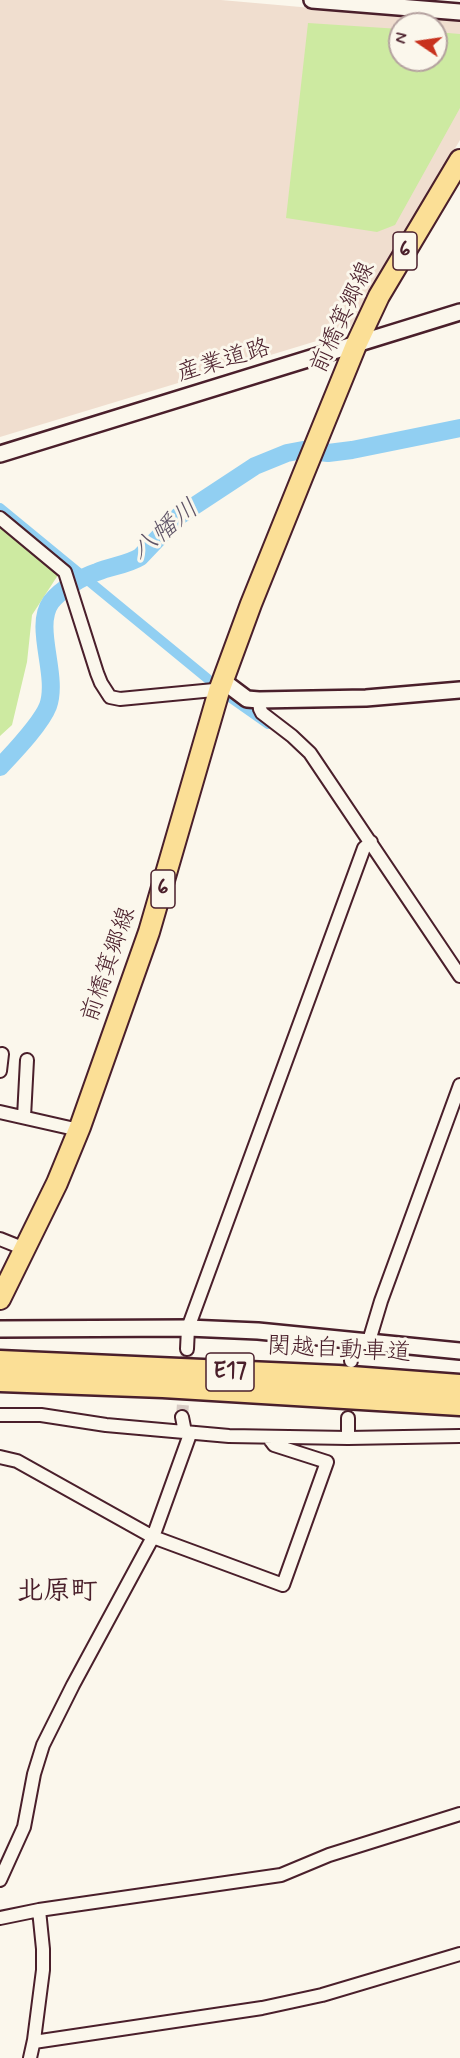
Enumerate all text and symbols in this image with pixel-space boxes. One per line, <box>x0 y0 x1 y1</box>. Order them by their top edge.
north arrow <box>388 12 448 72</box>
text: N <box>390 31 413 46</box>
road number: 6 <box>393 232 417 270</box>
street label: 前橋箕郷線 <box>306 258 382 378</box>
street label: 産業道路 <box>174 334 274 390</box>
water label: 八幡川 <box>126 494 206 568</box>
road number: 6 <box>151 870 175 908</box>
street label: 前橋箕郷線 <box>77 904 143 1026</box>
street label: 関越自動車道 <box>266 1333 412 1369</box>
road number: E17 <box>206 1353 254 1391</box>
district label: 北原町 <box>17 1577 97 1609</box>

